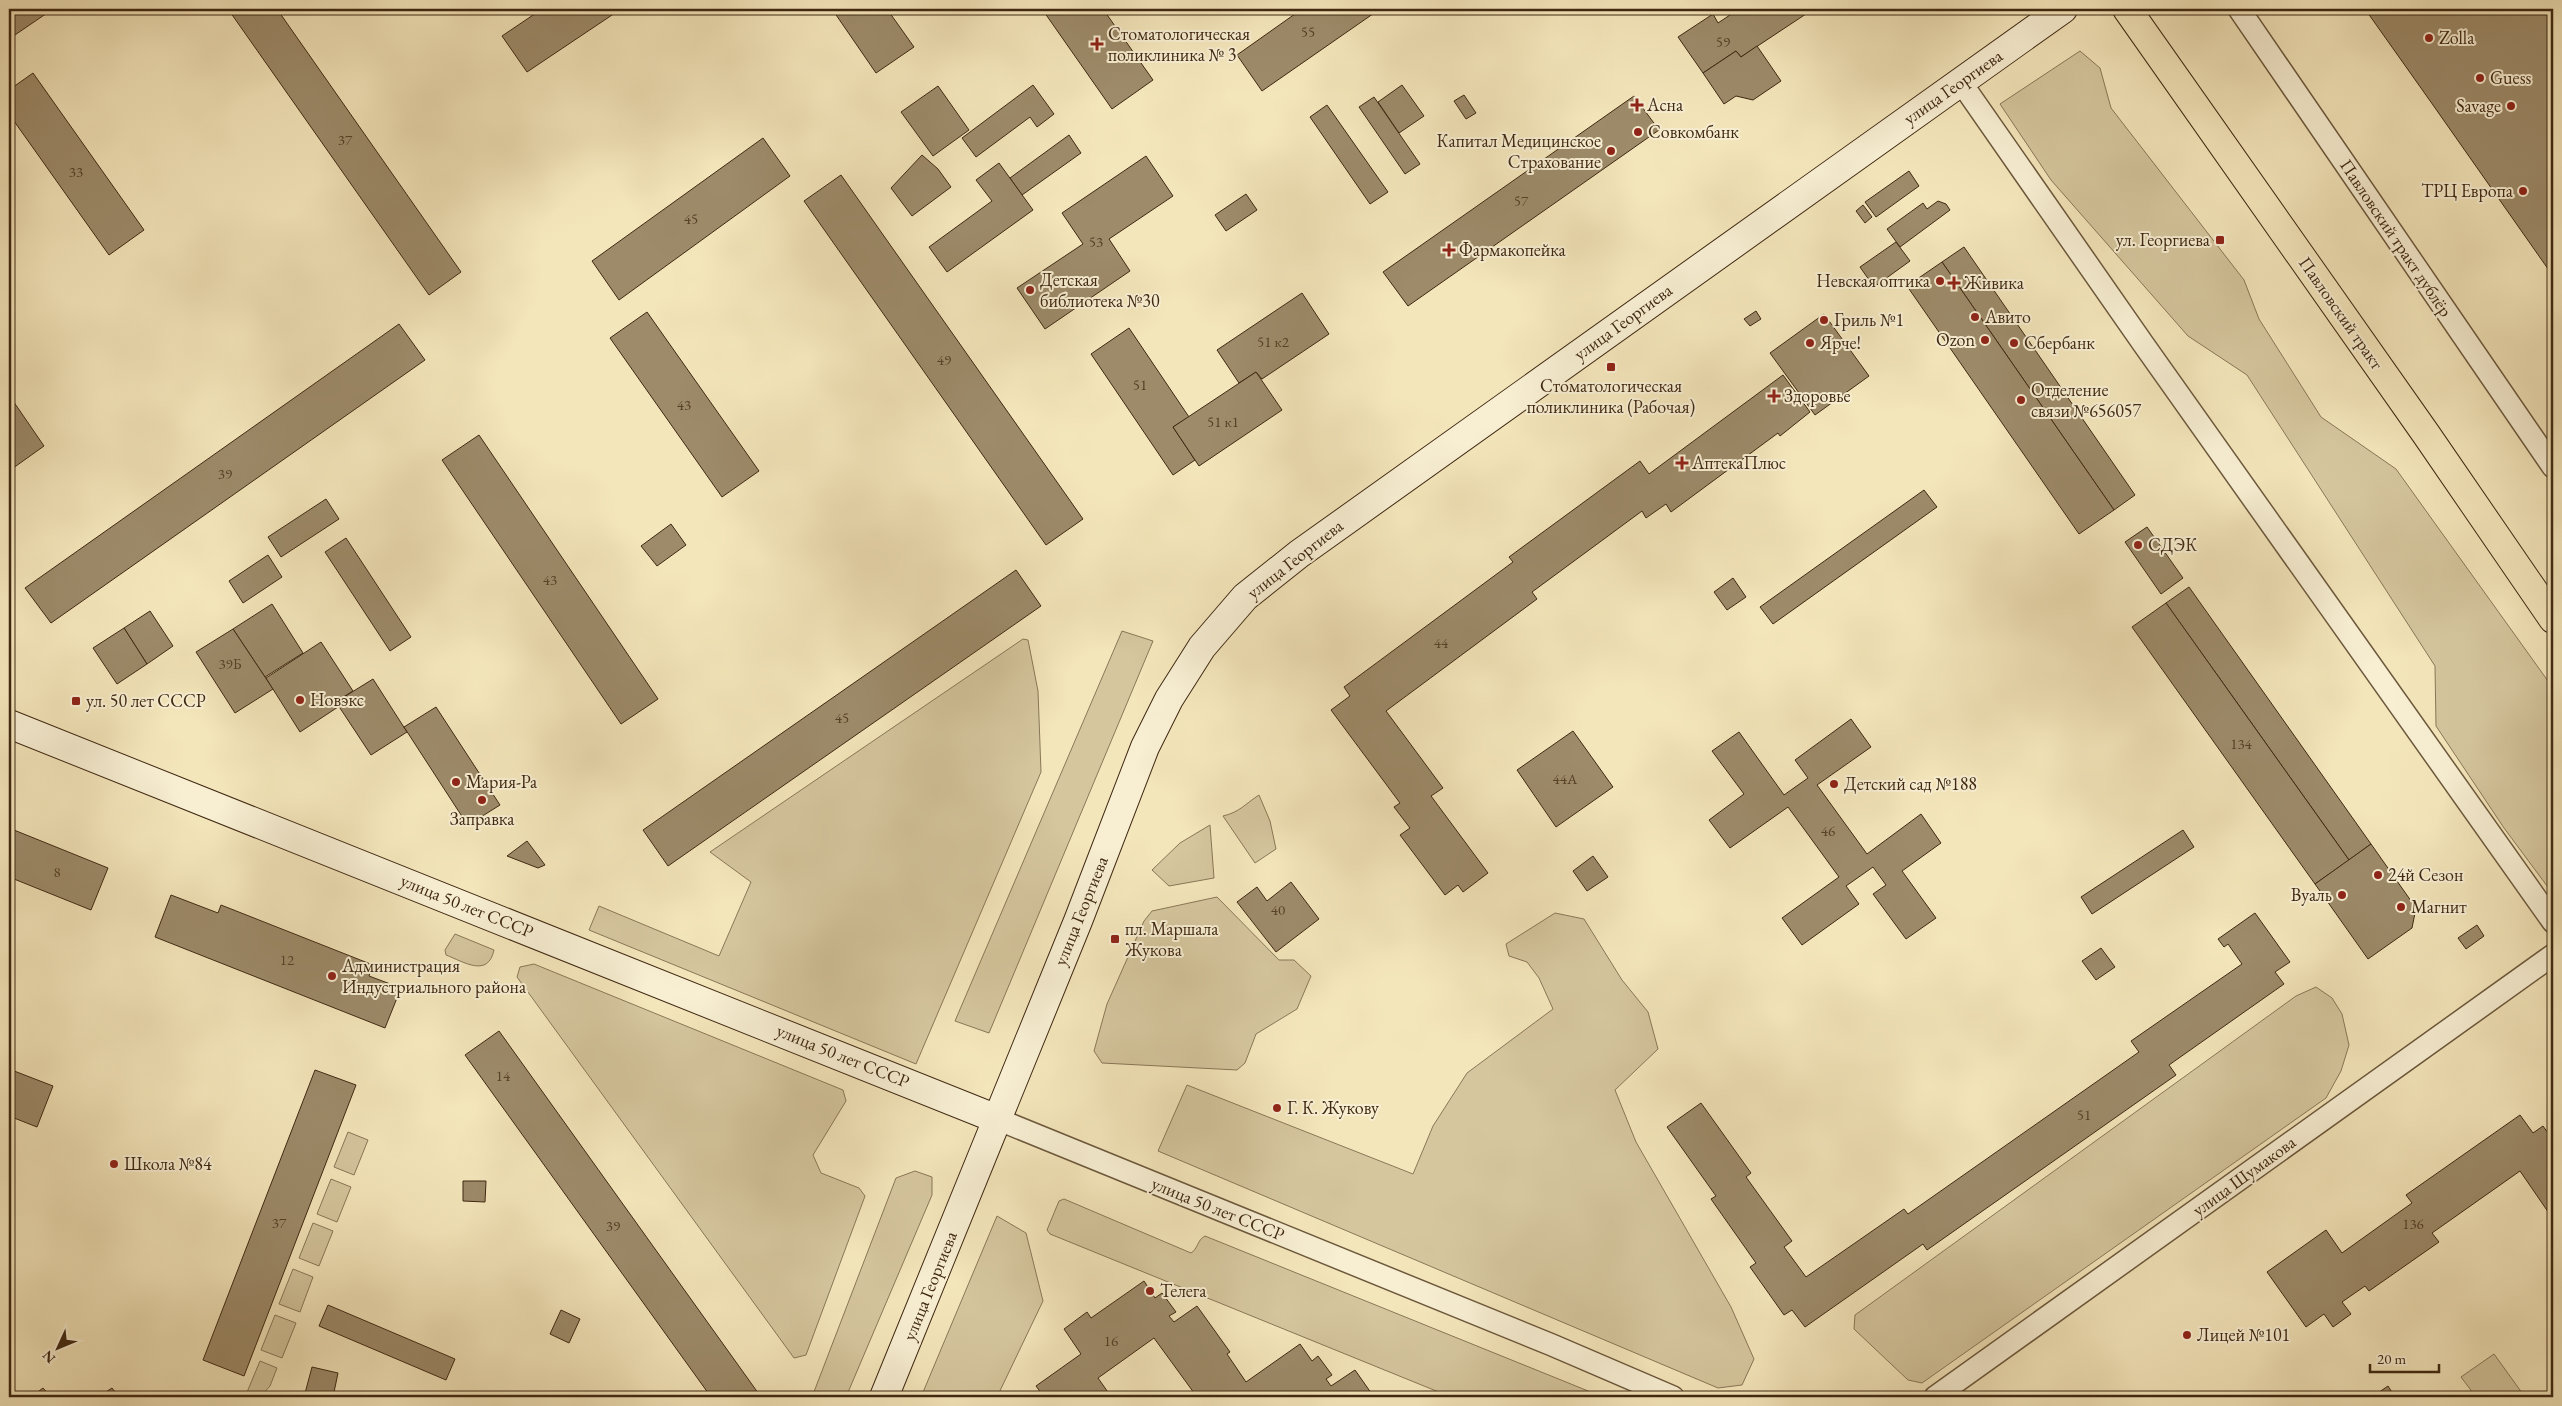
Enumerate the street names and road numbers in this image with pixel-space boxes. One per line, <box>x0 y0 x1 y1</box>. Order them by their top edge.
street label: улица Георгиева <box>1899 43 2008 129</box>
street label: Павловский тракт дублёр <box>2335 155 2457 321</box>
street label: Павловский тракт <box>2294 253 2388 373</box>
street label: улица Георгиева <box>1569 278 1677 365</box>
street label: улица Георгиева <box>1242 513 1348 603</box>
street label: улица Георгиева <box>1048 852 1113 969</box>
street label: улица 50 лет СССР <box>397 868 537 943</box>
street label: улица 50 лет СССР <box>773 1018 913 1093</box>
street label: улица Шумакова <box>2187 1130 2301 1221</box>
street label: улица 50 лет СССР <box>1148 1171 1288 1246</box>
street label: улица Георгиева <box>897 1227 962 1344</box>

